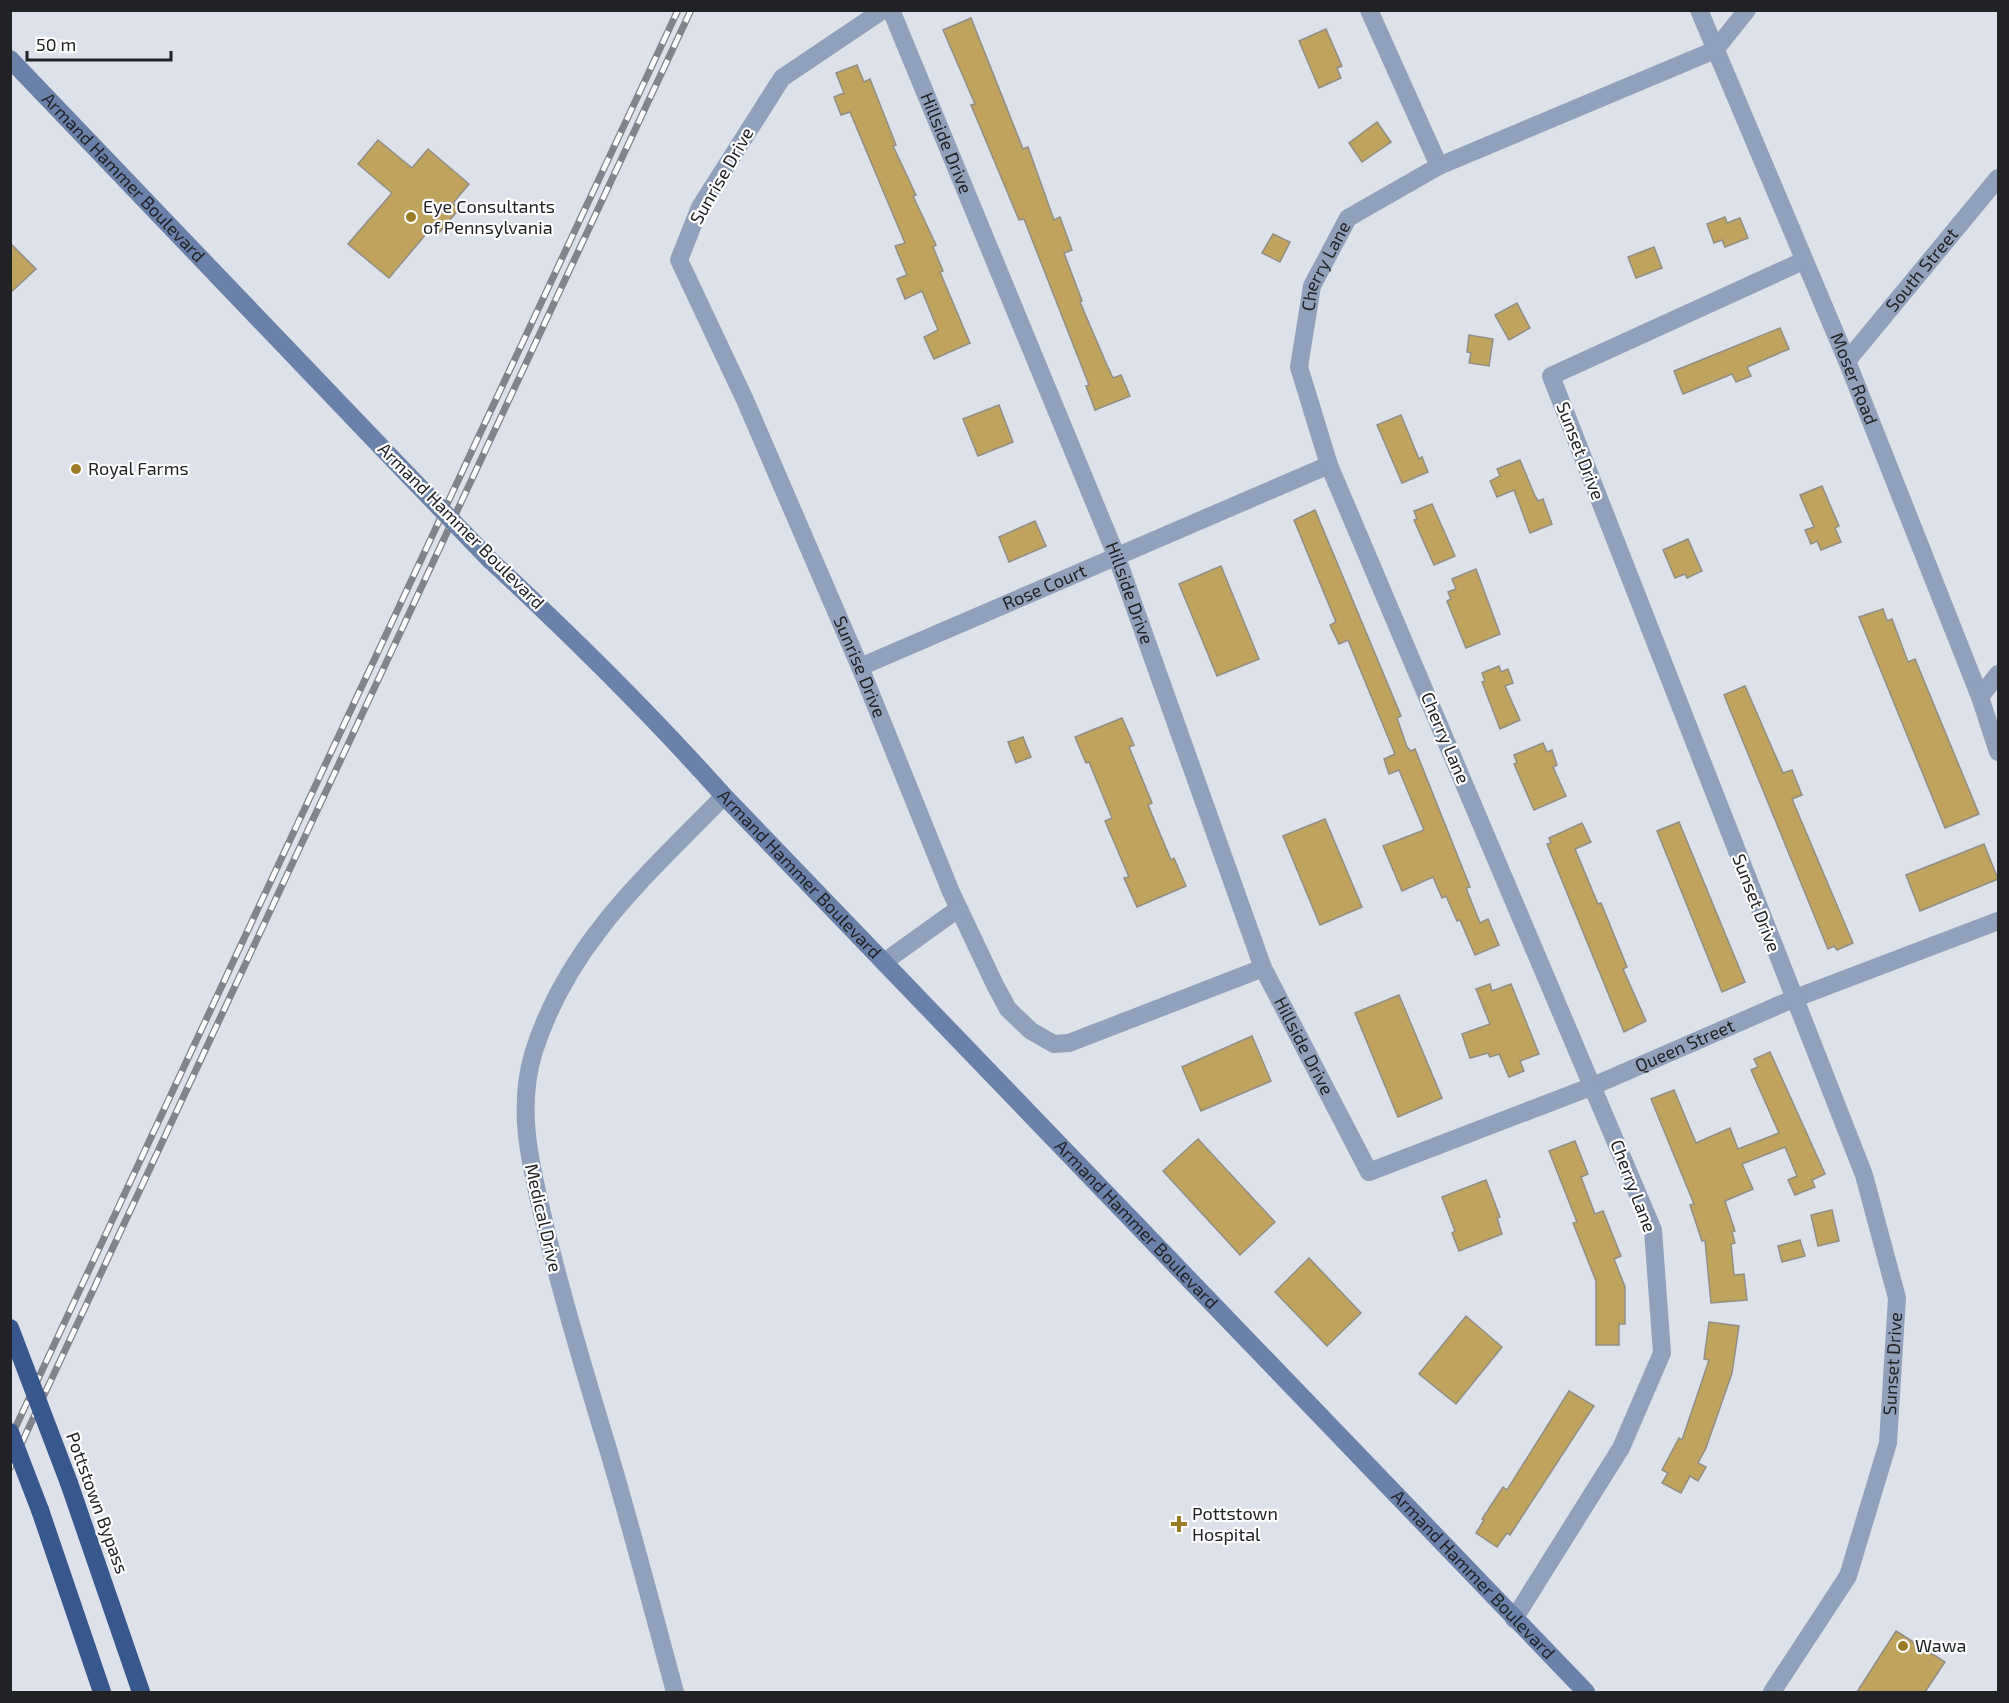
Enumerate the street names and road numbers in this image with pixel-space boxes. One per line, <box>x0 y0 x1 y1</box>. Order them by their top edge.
street label: Armand Hammer Boulevard <box>38 87 210 266</box>
street label: Hillside Drive <box>916 89 978 197</box>
street label: Sunrise Drive <box>685 123 758 228</box>
street label: Cherry Lane <box>1296 217 1354 313</box>
street label: South Street <box>1880 223 1962 316</box>
street label: Moser Road <box>1826 329 1883 428</box>
street label: Sunset Drive <box>1552 399 1610 503</box>
street label: Armand Hammer Boulevard <box>374 438 549 613</box>
street label: Hillside Drive <box>1102 538 1159 647</box>
street label: Rose Court <box>999 559 1090 614</box>
street label: Sunrise Drive <box>829 612 891 721</box>
street label: Cherry Lane <box>1417 689 1475 787</box>
street label: Armand Hammer Boulevard <box>714 784 886 963</box>
street label: Sunset Drive <box>1728 851 1786 955</box>
street label: Hillside Drive <box>1270 993 1339 1098</box>
street label: Queen Street <box>1631 1014 1738 1076</box>
street label: Armand Hammer Boulevard <box>1051 1135 1223 1313</box>
street label: Cherry Lane <box>1606 1136 1662 1235</box>
street label: Medical Drive <box>521 1161 567 1274</box>
street label: Sunset Drive <box>1878 1311 1906 1416</box>
street label: Pottstown Bypass <box>62 1429 134 1577</box>
street label: Armand Hammer Boulevard <box>1387 1485 1560 1663</box>

